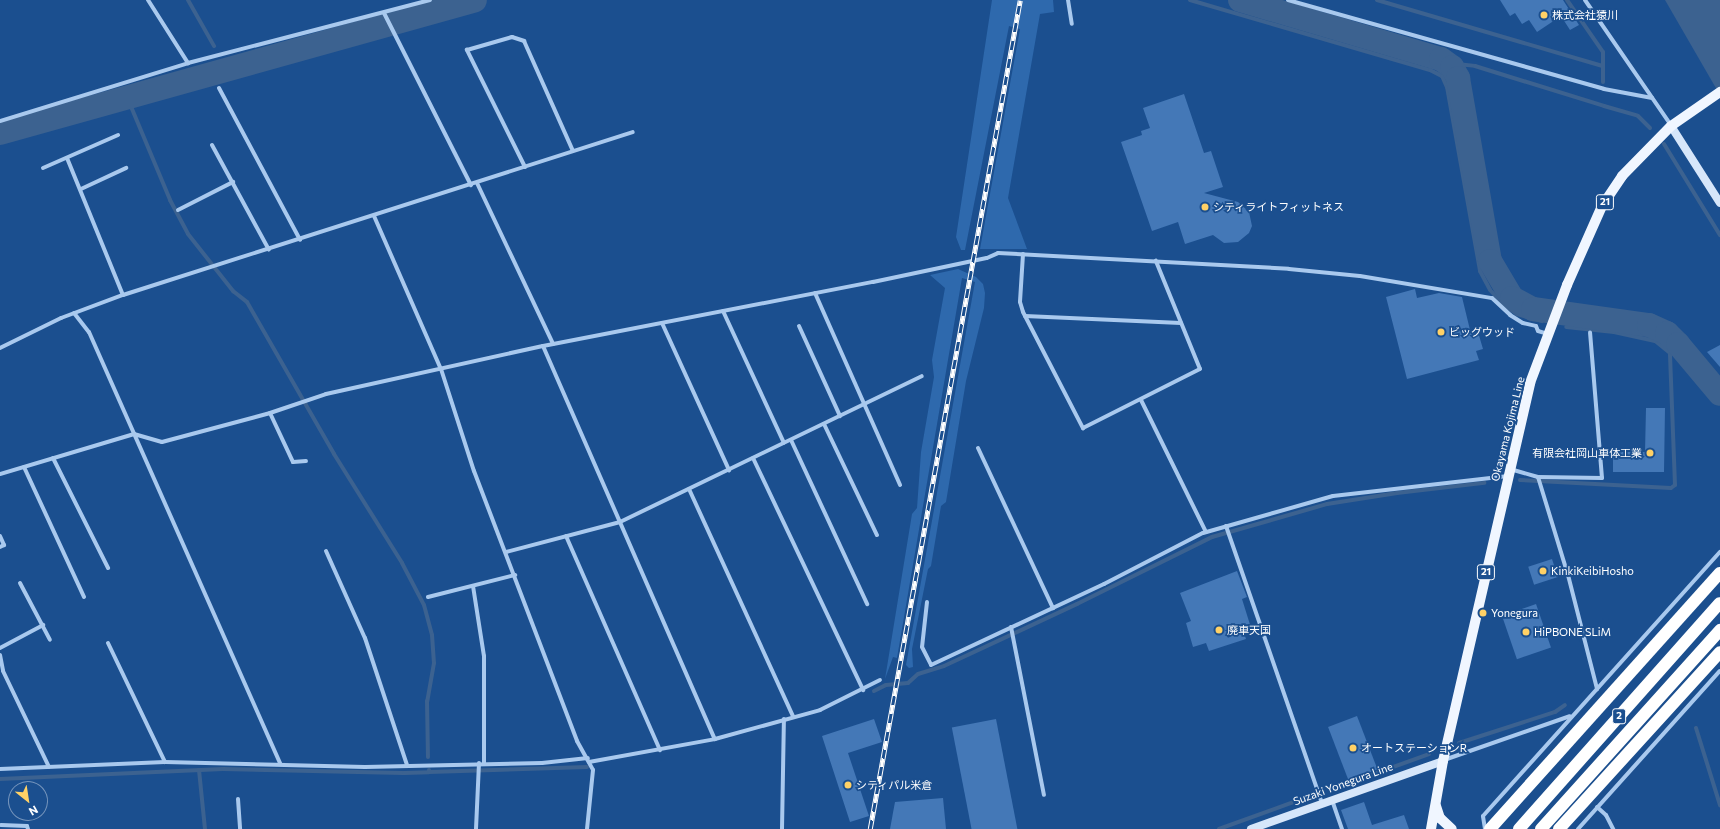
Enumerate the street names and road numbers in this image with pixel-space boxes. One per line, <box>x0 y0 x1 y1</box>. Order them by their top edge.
road number: 21 <box>1595 194 1615 210</box>
street label: Okayama Kojima Line <box>1489 375 1527 483</box>
road number: 21 <box>1476 564 1496 580</box>
road number: 2 <box>1612 708 1626 724</box>
street label: Suzaki Yonegura Line <box>1291 760 1395 808</box>

